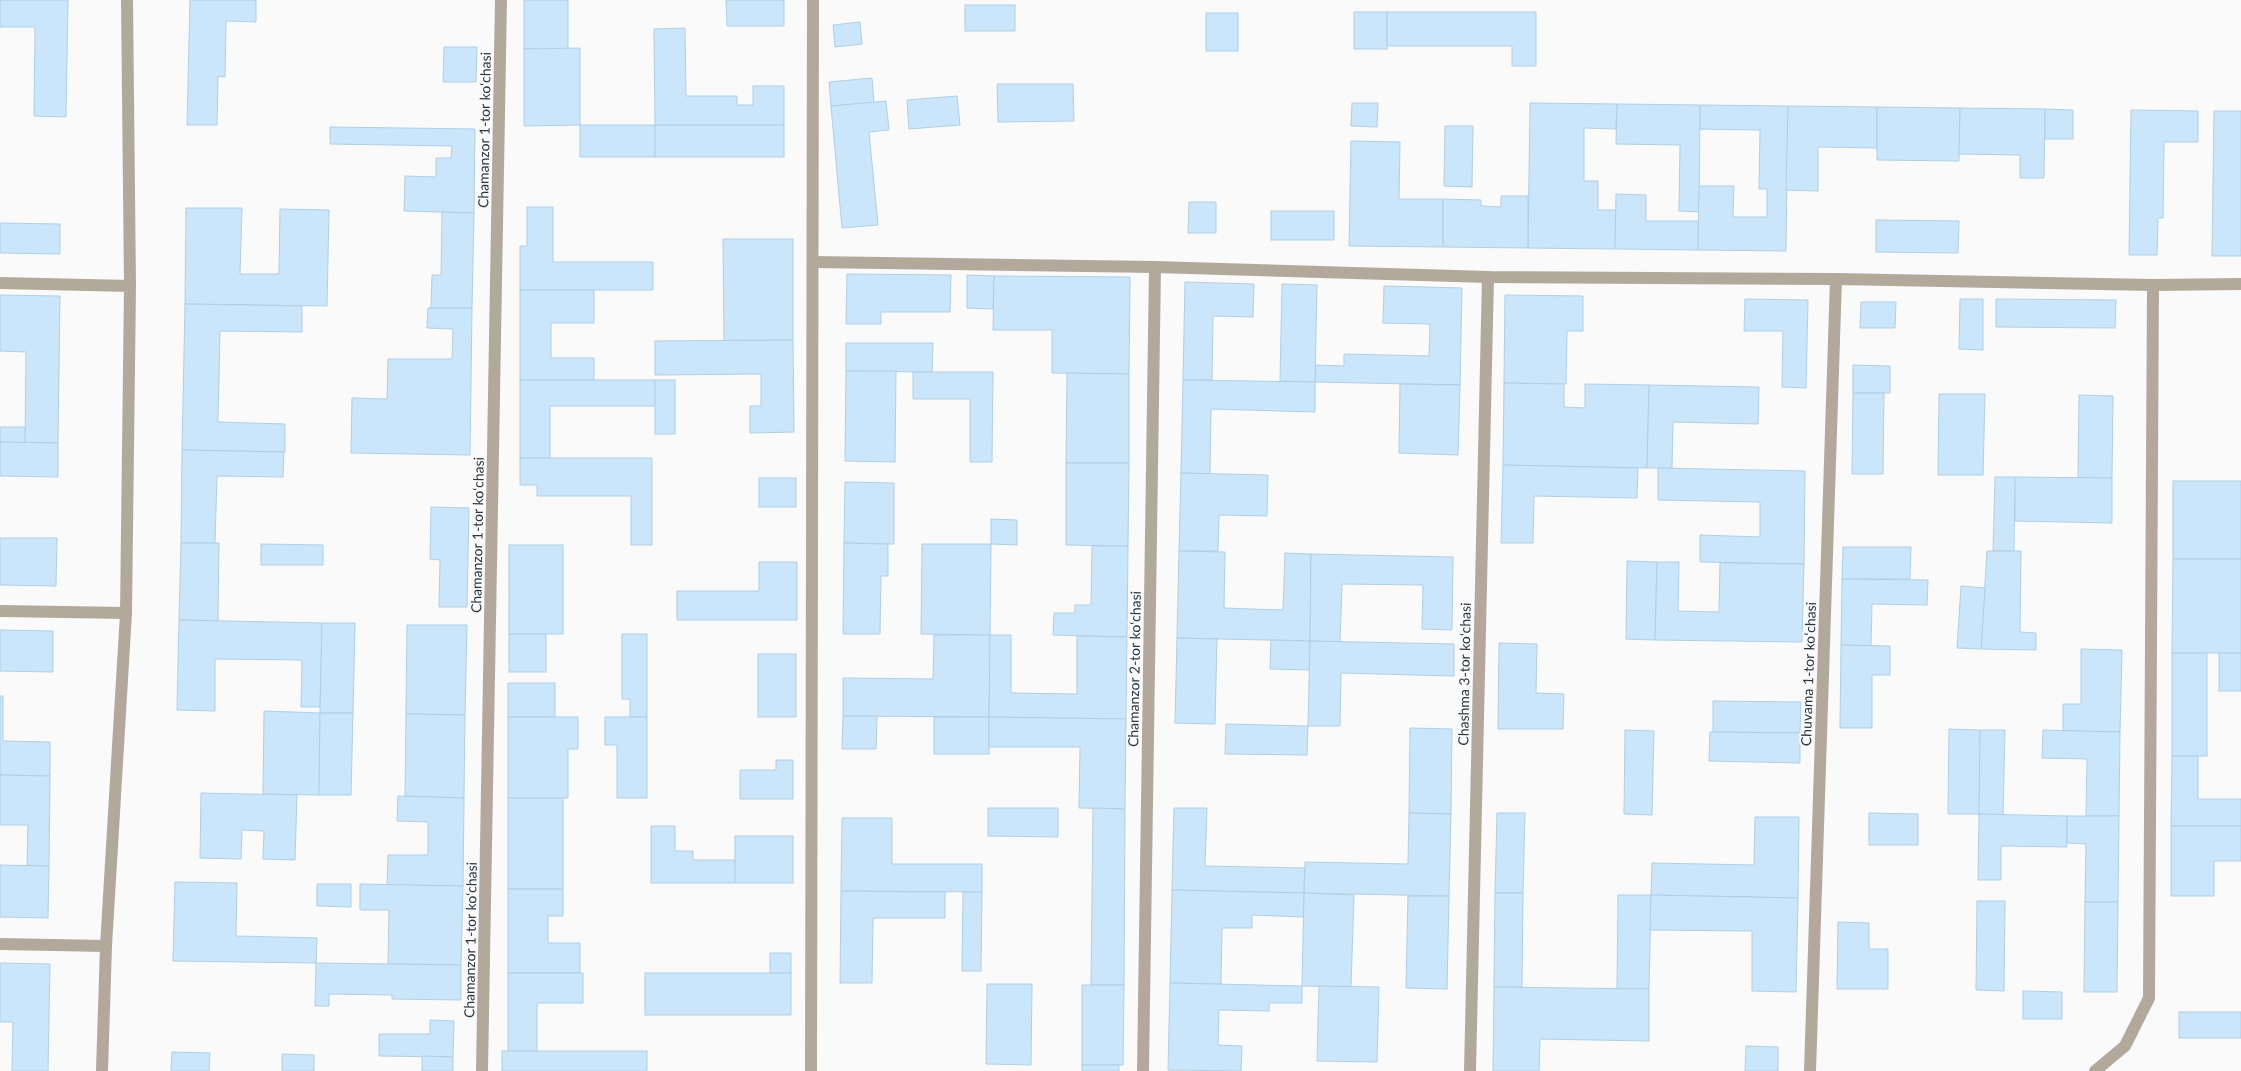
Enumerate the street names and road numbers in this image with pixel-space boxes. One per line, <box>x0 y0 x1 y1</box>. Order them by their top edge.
street label: Chamanzor 1-tor koʻchasi <box>474 52 494 208</box>
street label: Chamanzor 1-tor koʻchasi <box>467 457 487 613</box>
street label: Chamanzor 2-tor koʻchasi <box>1124 591 1144 747</box>
street label: Chashma 3-tor koʻchasi <box>1454 602 1474 746</box>
street label: Chuvama 1-tor koʻchasi <box>1797 602 1819 746</box>
street label: Chamanzor 1-tor koʻchasi <box>460 862 480 1018</box>

